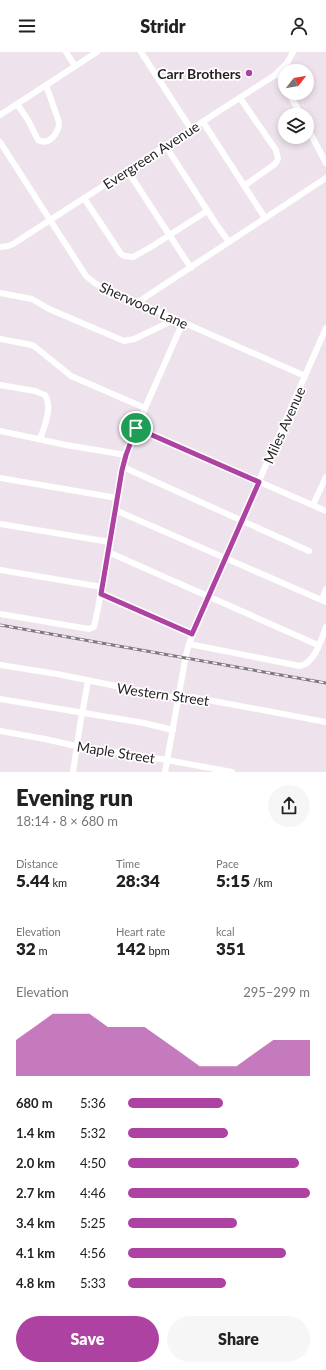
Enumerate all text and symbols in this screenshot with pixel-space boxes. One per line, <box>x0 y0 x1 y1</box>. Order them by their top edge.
icon: menu <box>16 15 38 37</box>
text: Stridr <box>140 15 186 37</box>
icon: person <box>288 15 310 37</box>
north arrow <box>278 64 314 100</box>
map controls <box>278 64 314 144</box>
place label: Carr Brothers <box>157 65 241 82</box>
marker: Carr Brothers <box>244 68 254 78</box>
button: layers <box>278 108 314 144</box>
street label: Evergreen Avenue <box>100 118 202 192</box>
street label: Sherwood Lane <box>97 278 191 332</box>
street label: Miles Avenue <box>259 384 309 466</box>
pin <box>119 411 153 445</box>
icon: arrive <box>125 417 147 439</box>
street label: Western Street <box>116 679 210 709</box>
street label: Maple Street <box>76 737 156 767</box>
text: Evening run <box>16 784 133 811</box>
button: share <box>268 785 310 827</box>
text: 18:14 · 8 × 680 m <box>16 813 118 829</box>
text: Distance <box>16 857 58 870</box>
text: Time <box>116 857 140 870</box>
text: Pace <box>216 857 239 870</box>
text: 5.44 <box>16 870 50 891</box>
text: 28:34 <box>116 870 160 891</box>
text: 5:15 <box>216 870 250 891</box>
text: km <box>50 876 67 889</box>
text: /km <box>250 876 273 889</box>
text: Elevation <box>16 925 61 938</box>
text: Heart rate <box>116 925 165 938</box>
text: kcal <box>216 925 235 938</box>
text: 32 <box>16 938 36 959</box>
text: 142 <box>116 938 146 959</box>
text: 351 <box>216 938 246 959</box>
text: m <box>36 944 48 957</box>
text: bpm <box>146 944 170 957</box>
text: Elevation <box>16 984 69 1000</box>
text: 295–299 m <box>243 984 310 1000</box>
text: 680 m <box>16 1095 53 1111</box>
text: 5:36 <box>80 1095 106 1111</box>
text: 1.4 km <box>16 1125 55 1141</box>
text: 5:32 <box>80 1125 106 1141</box>
text: 2.0 km <box>16 1155 55 1171</box>
text: 4:50 <box>80 1155 106 1171</box>
text: 2.7 km <box>16 1185 55 1201</box>
text: 4:46 <box>80 1185 106 1201</box>
text: 3.4 km <box>16 1215 55 1231</box>
text: 5:25 <box>80 1215 106 1231</box>
text: 4.1 km <box>16 1245 55 1261</box>
text: 4:56 <box>80 1245 106 1261</box>
text: 4.8 km <box>16 1275 55 1291</box>
text: 5:33 <box>80 1275 106 1291</box>
button: Save <box>16 1316 159 1362</box>
button: Share <box>167 1316 310 1362</box>

